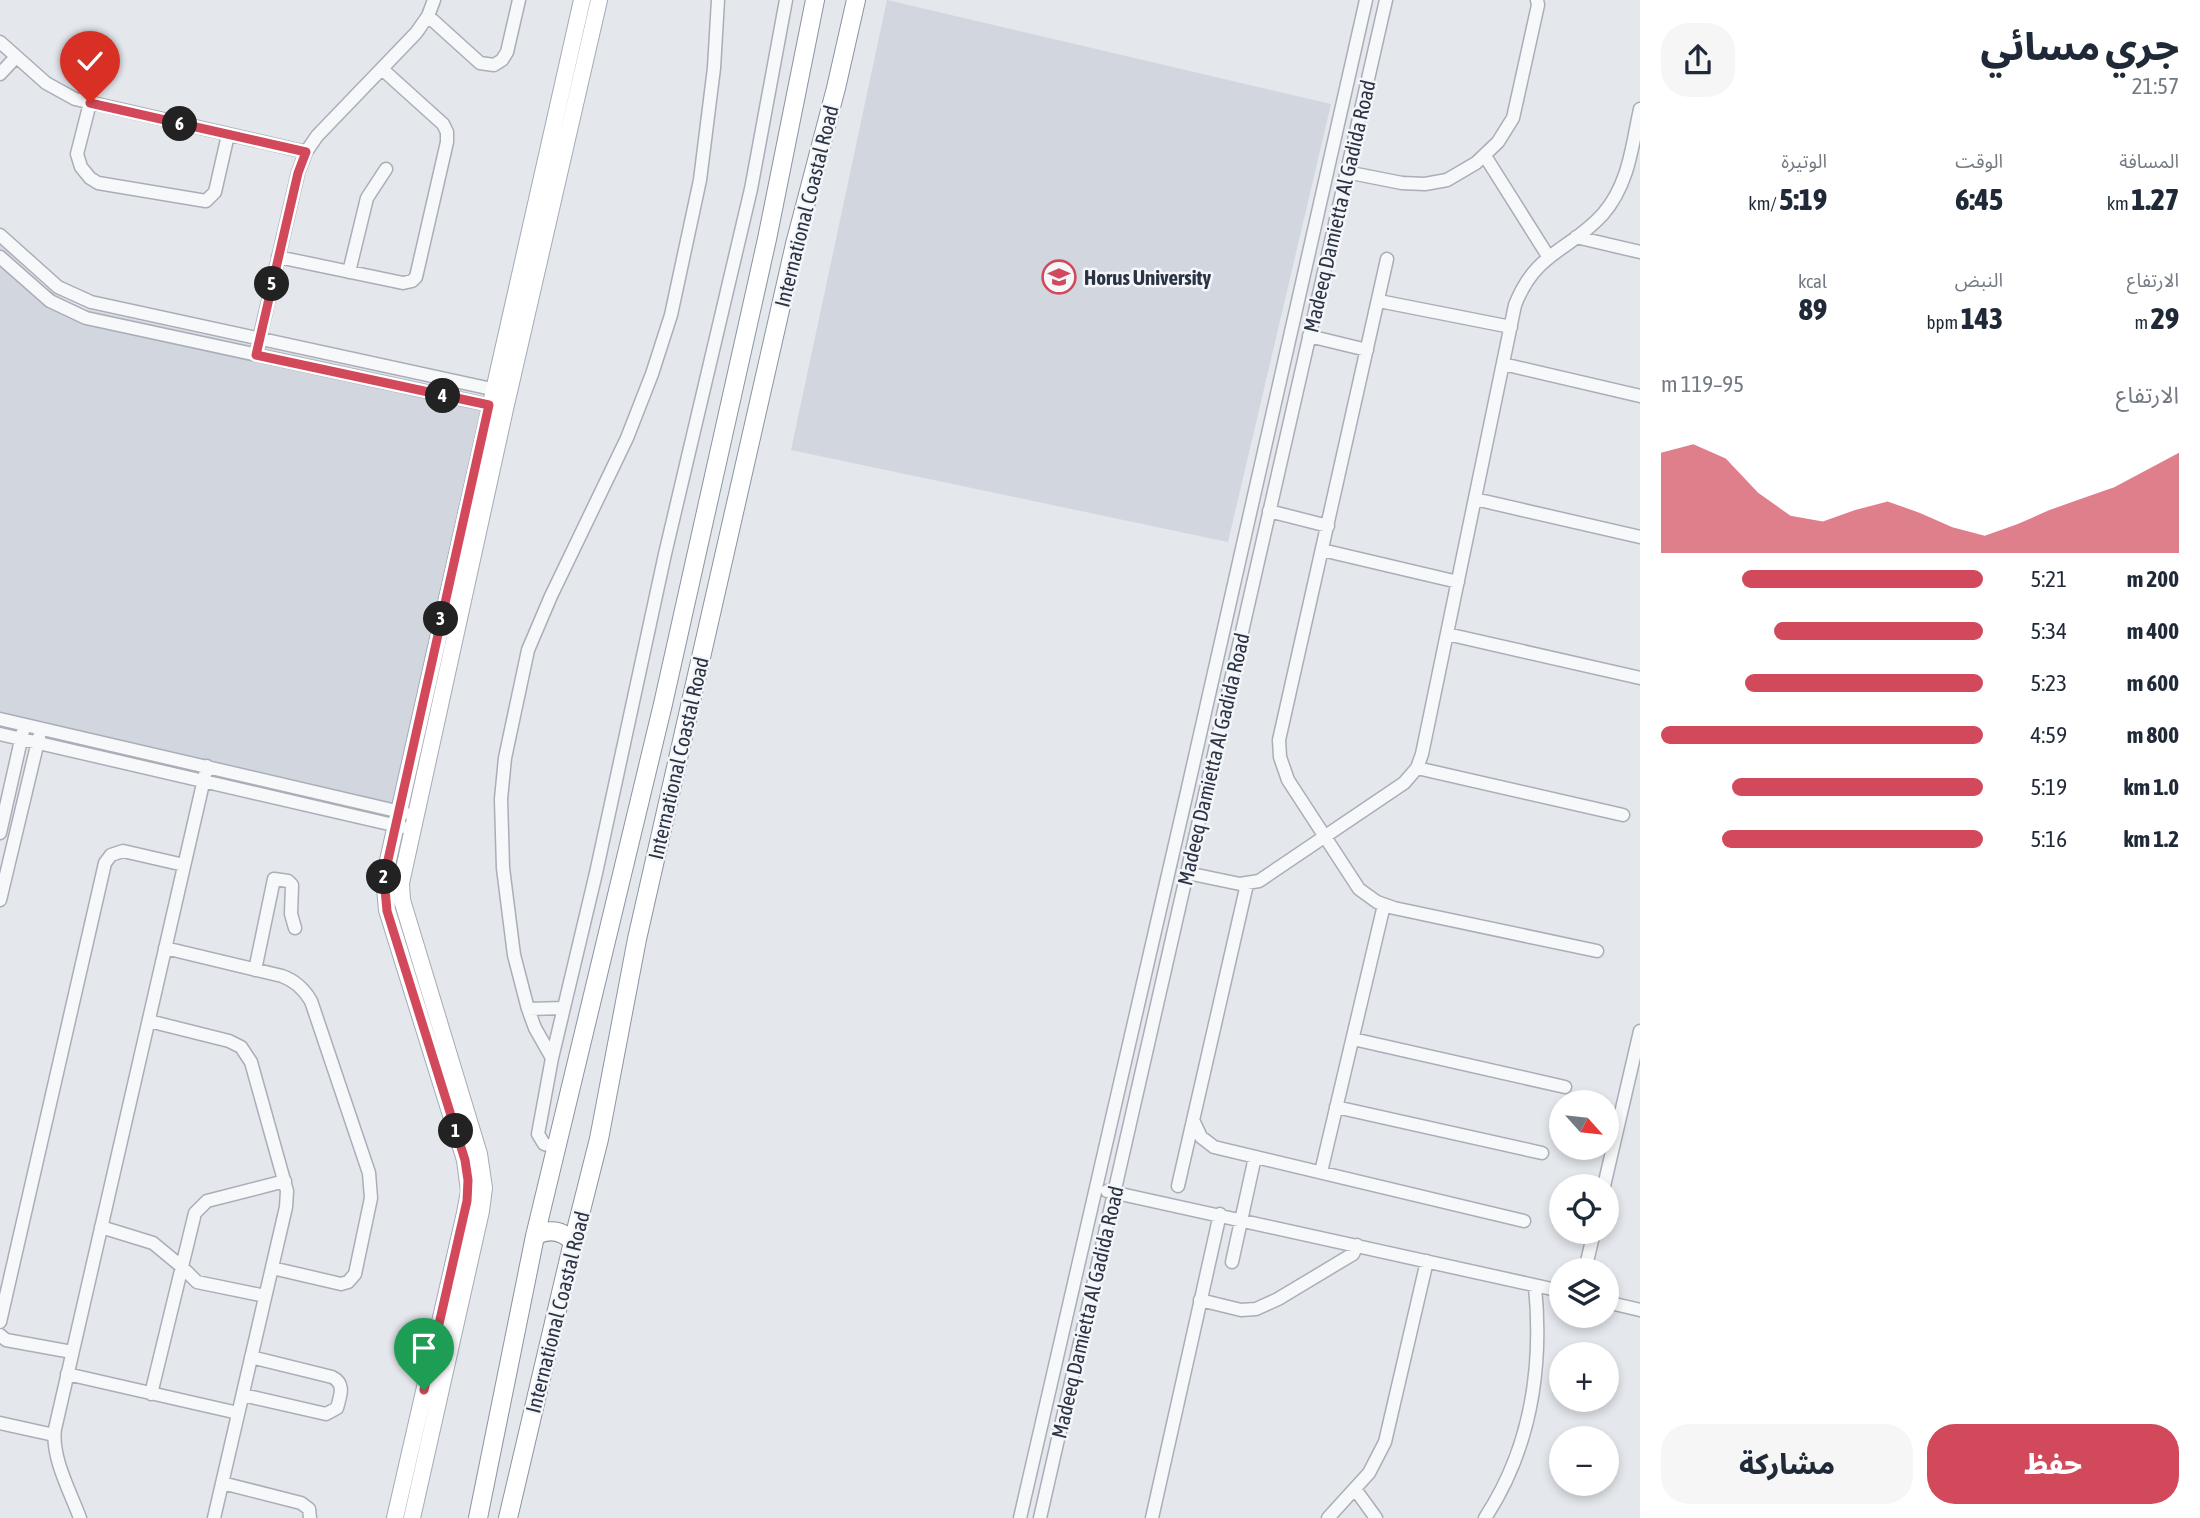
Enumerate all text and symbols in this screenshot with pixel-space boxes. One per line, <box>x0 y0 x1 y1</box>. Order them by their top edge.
button: share <box>1661 23 1735 97</box>
text: جري مسائي <box>1981 25 2179 68</box>
pin <box>60 31 120 103</box>
icon: check <box>71 42 109 80</box>
text: 21:57 <box>2132 73 2179 99</box>
street label: Madeeq Damietta Al Gadida Road <box>1298 77 1380 335</box>
street label: International Coastal Road <box>769 103 843 309</box>
pin: 6 <box>162 106 198 142</box>
text: 6 <box>175 112 184 134</box>
text: الوتيرة <box>1781 150 1827 172</box>
text: الوقت <box>1955 150 2003 172</box>
text: المسافة <box>2119 150 2179 172</box>
text: 5:19 <box>1779 182 1827 216</box>
text: 6:45 <box>1955 182 2003 216</box>
text: 1.27 <box>2131 182 2179 216</box>
text: /km <box>1748 192 1779 214</box>
text: km <box>2107 192 2131 214</box>
school or university icon: Horus University <box>1040 258 1078 296</box>
place label: Horus University <box>1084 265 1212 289</box>
pin: 5 <box>254 266 290 302</box>
text: النبض <box>1955 269 2003 291</box>
text: الارتفاع <box>2127 269 2179 291</box>
text: kcal <box>1798 270 1827 292</box>
text: 5 <box>267 272 276 294</box>
text: 89 <box>1799 292 1827 326</box>
text: 143 <box>1961 301 2003 335</box>
text: 29 <box>2151 301 2179 335</box>
text: bpm <box>1926 311 1961 333</box>
text: m <box>2135 311 2151 333</box>
text: 95–119 m <box>1661 371 1744 397</box>
pin: 4 <box>426 378 460 414</box>
text: الارتفاع <box>2116 382 2179 408</box>
text: 4 <box>438 384 447 406</box>
text: 5:21 <box>2030 566 2067 592</box>
text: 200 m <box>2127 566 2179 592</box>
pin: 3 <box>424 602 458 636</box>
text: 3 <box>436 607 445 629</box>
text: 5:34 <box>2030 618 2067 644</box>
text: 400 m <box>2127 618 2179 644</box>
street label: Madeeq Damietta Al Gadida Road <box>1172 630 1254 888</box>
street label: International Coastal Road <box>643 654 713 862</box>
text: 5:23 <box>2030 670 2067 696</box>
text: 600 m <box>2127 670 2179 696</box>
text: 4:59 <box>2030 722 2067 748</box>
text: 800 m <box>2127 722 2179 748</box>
text: 5:19 <box>2030 774 2067 800</box>
text: 1.0 km <box>2123 774 2179 800</box>
text: 5:16 <box>2030 826 2067 852</box>
text: 1.2 km <box>2123 826 2179 852</box>
pin: 2 <box>366 860 402 894</box>
text: 2 <box>379 865 388 887</box>
north arrow <box>1549 1090 1619 1160</box>
map controls <box>1549 1090 1619 1496</box>
pin: 1 <box>438 1114 474 1148</box>
text: 1 <box>451 1119 460 1141</box>
button: locate <box>1549 1174 1619 1244</box>
street label: Madeeq Damietta Al Gadida Road <box>1046 1183 1128 1441</box>
street label: International Coastal Road <box>520 1209 594 1415</box>
button: layers <box>1549 1258 1619 1328</box>
pin <box>394 1318 454 1390</box>
icon: arrive <box>405 1329 443 1367</box>
button: + <box>1549 1342 1619 1412</box>
button: مشاركة <box>1661 1424 1913 1504</box>
button: حفظ <box>1927 1424 2179 1504</box>
button: − <box>1549 1426 1619 1496</box>

